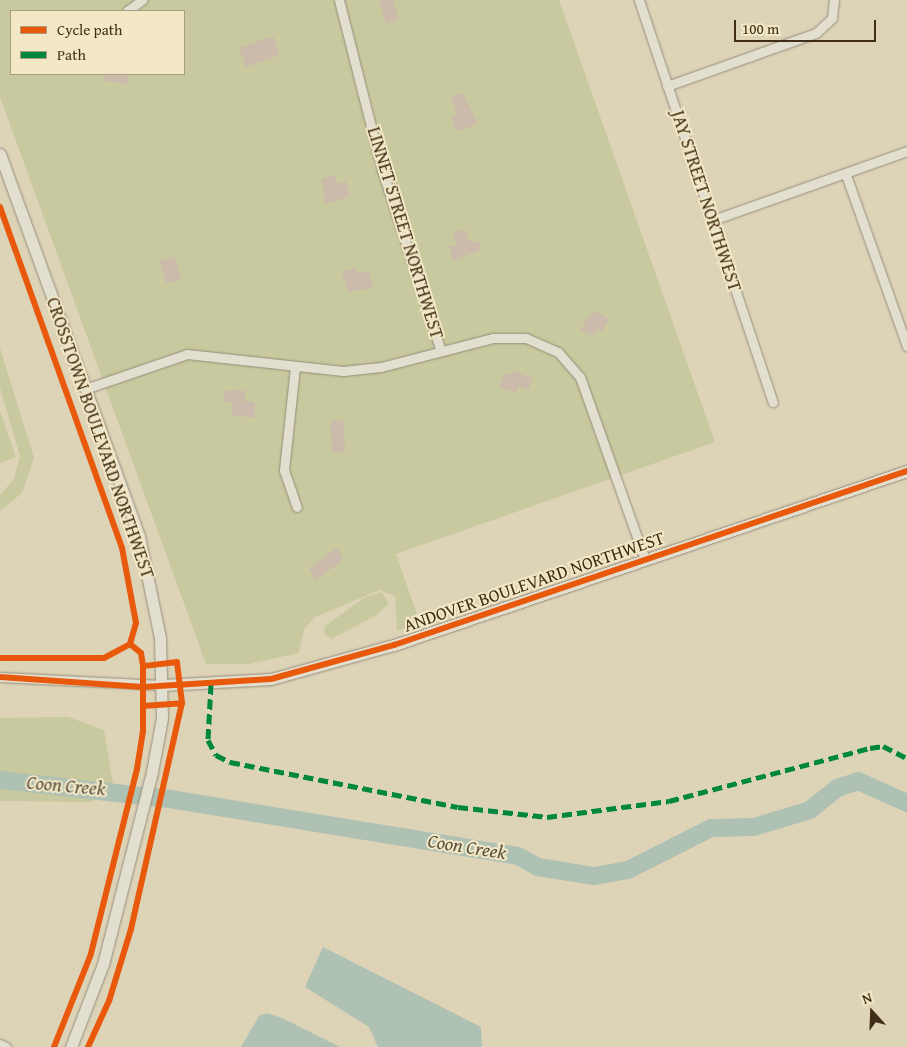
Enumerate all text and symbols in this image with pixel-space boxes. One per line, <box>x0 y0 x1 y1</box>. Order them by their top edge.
legend <box>10 10 185 75</box>
scale bar <box>737 10 880 42</box>
text: 100 m <box>742 18 779 39</box>
text: Cycle path <box>57 19 123 40</box>
text: Path <box>57 44 86 65</box>
street label: JAY STREET NORTHWEST <box>666 108 746 294</box>
street label: LINNET STREET NORTHWEST <box>362 124 448 342</box>
street label: CROSSTOWN BOULEVARD NORTHWEST <box>42 295 158 581</box>
street label: ANDOVER BOULEVARD NORTHWEST <box>401 527 667 637</box>
water label: Coon Creek <box>26 771 106 801</box>
water label: Coon Creek <box>426 830 508 864</box>
north arrow <box>847 987 897 1037</box>
text: N <box>859 987 875 1009</box>

